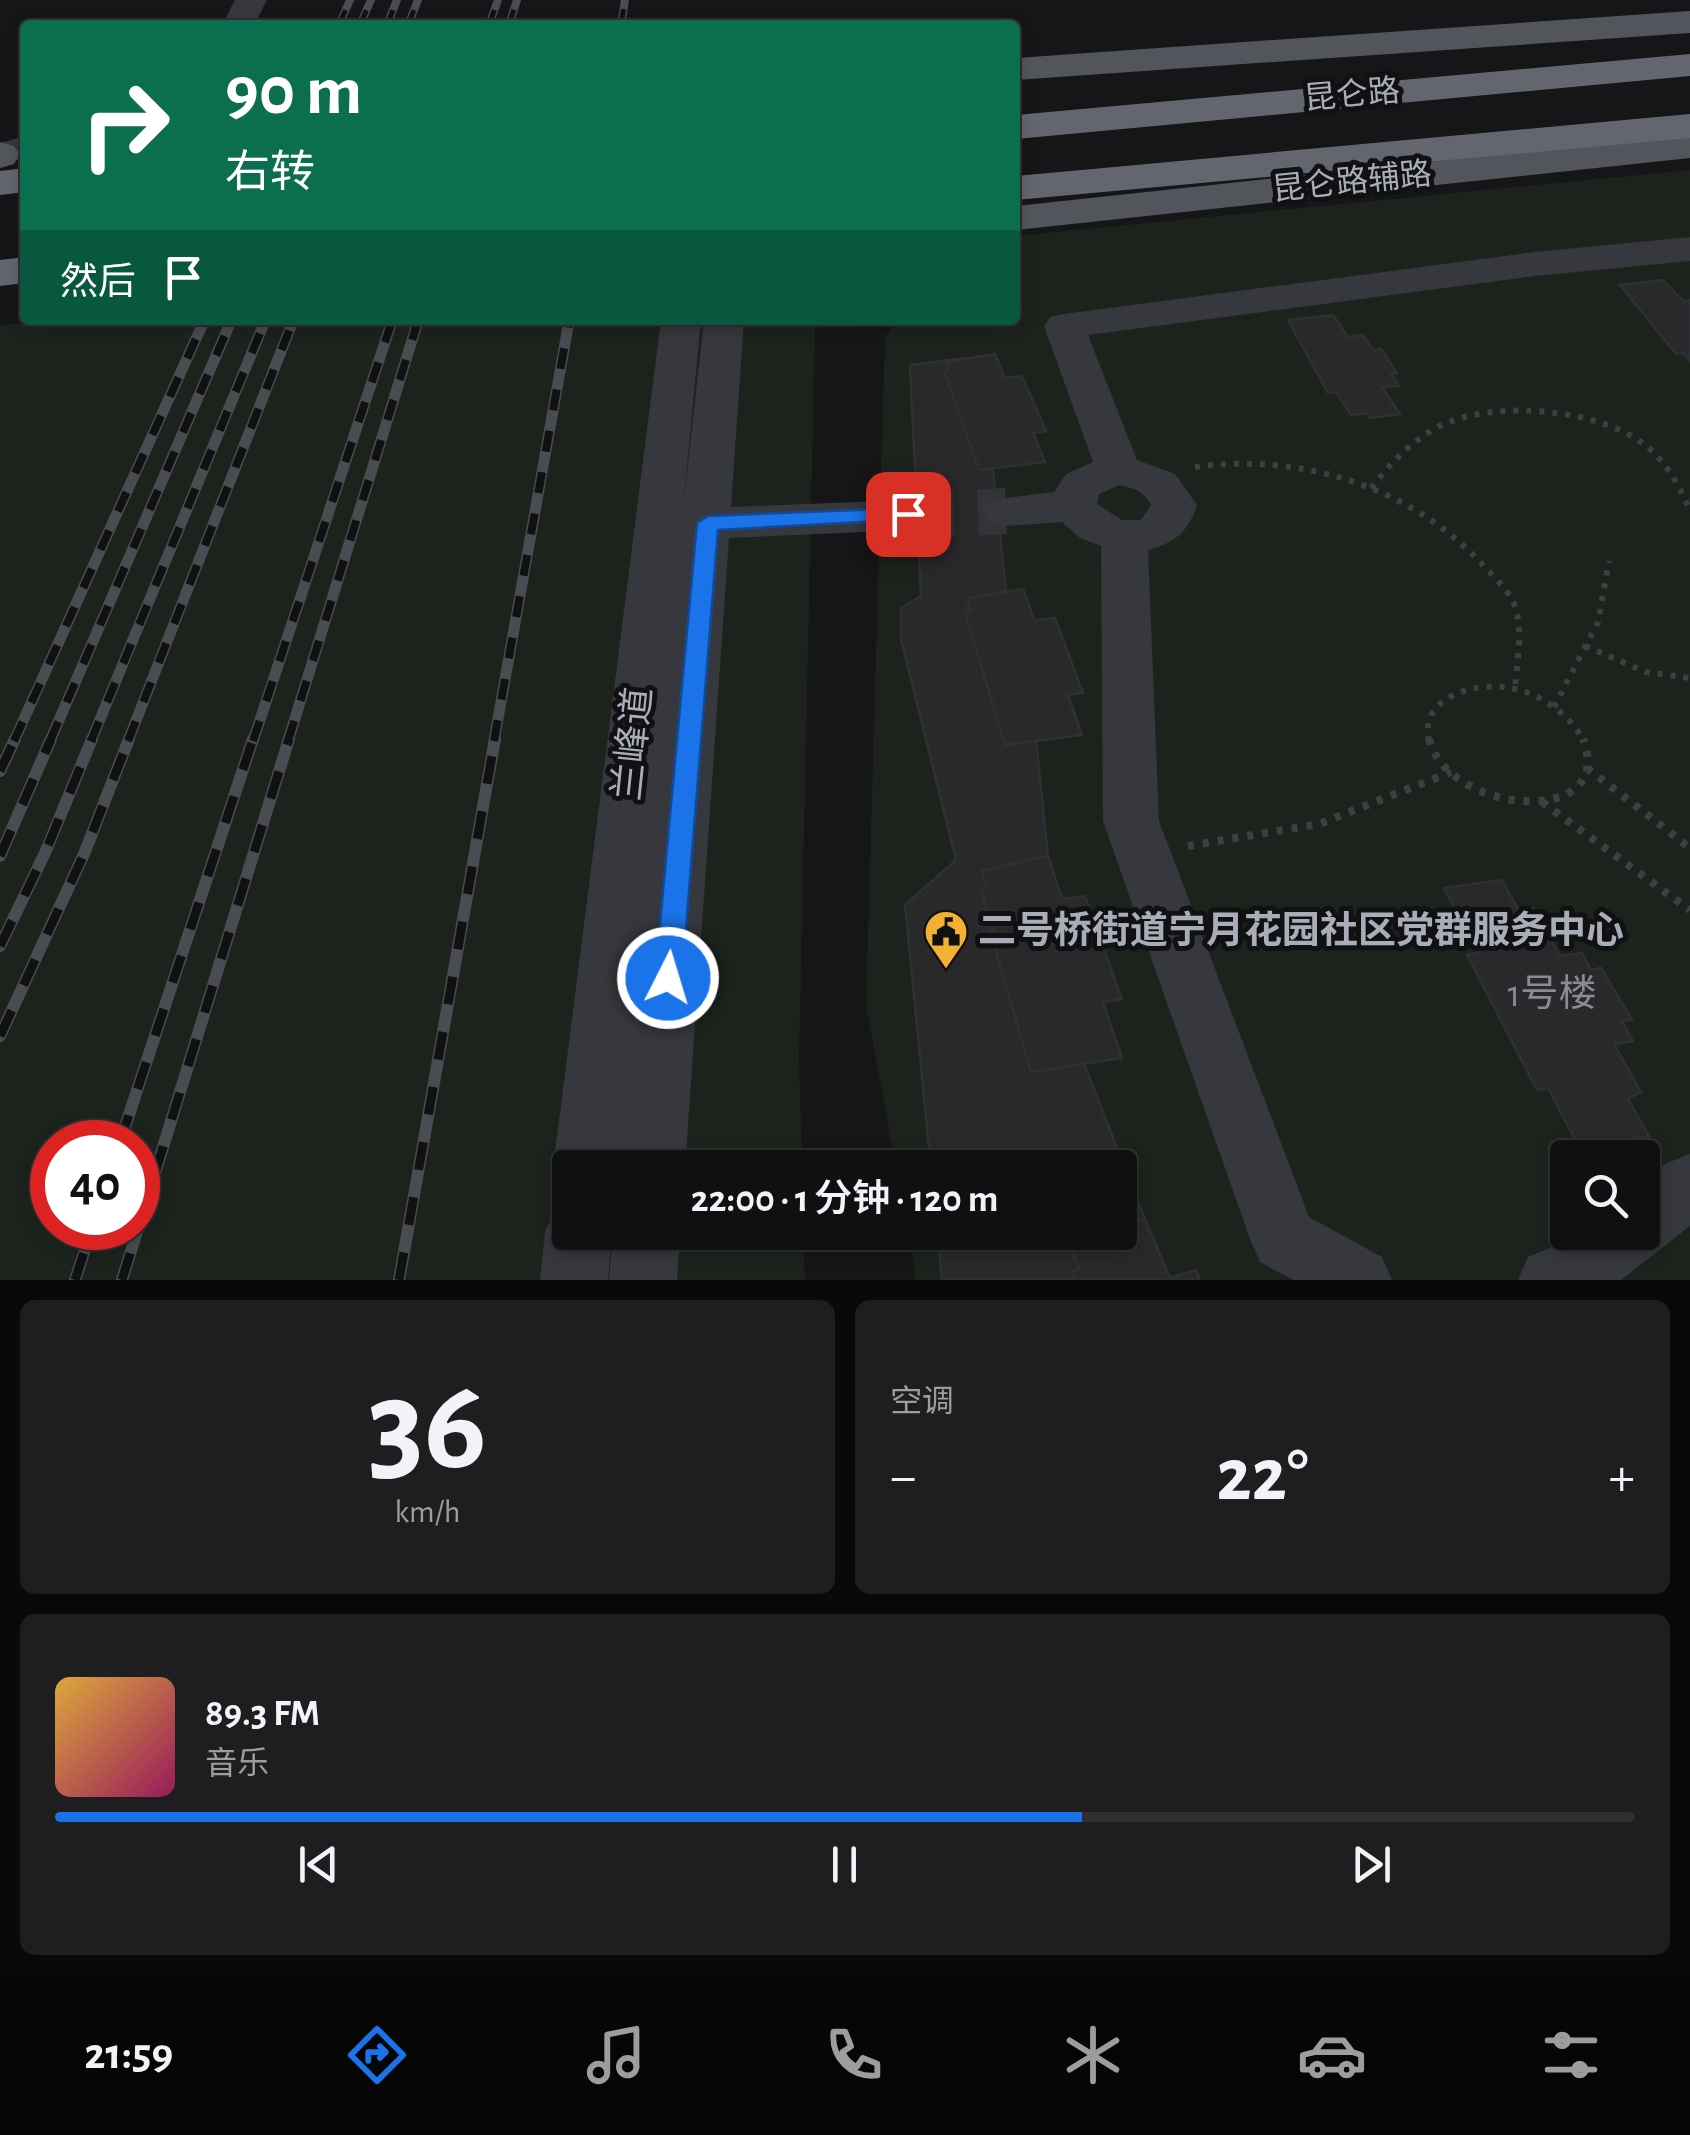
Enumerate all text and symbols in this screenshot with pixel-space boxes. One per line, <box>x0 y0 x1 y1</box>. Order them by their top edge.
text: 90 m <box>225 57 362 127</box>
icon: right <box>60 60 190 190</box>
street label: 昆仑路 <box>1303 73 1401 115</box>
text: 右转 <box>225 151 315 196</box>
street label: 昆仑路辅路 <box>1271 156 1433 206</box>
icon: arrive <box>156 250 211 305</box>
text: 然后 <box>60 264 136 302</box>
pin <box>866 472 951 557</box>
icon: arrive <box>881 487 936 542</box>
street label: 兰峰道 <box>606 685 659 803</box>
public building icon: 二号桥街道宁月花园社区党群服务中心 <box>923 909 969 970</box>
place label: 二号桥街道宁月花园社区党群服务中心 <box>978 910 1624 951</box>
position arrow <box>616 926 720 1030</box>
house number: 1号楼 <box>1507 974 1597 1014</box>
speed limit sign: 40 <box>30 1120 160 1250</box>
map controls <box>1550 1140 1660 1250</box>
button: search <box>1550 1140 1660 1250</box>
text: 22:00 · 1 分钟 · 120 m <box>691 1181 998 1219</box>
text: 36 <box>368 1363 487 1493</box>
text: 空调 <box>890 1386 954 1418</box>
text: 22° <box>1216 1439 1309 1514</box>
text: − <box>890 1450 916 1505</box>
text: + <box>1609 1450 1635 1505</box>
text: km/h <box>394 1496 461 1528</box>
text: 89.3 FM <box>205 1695 320 1733</box>
text: 音乐 <box>205 1748 269 1780</box>
icon: previous <box>291 1837 346 1892</box>
icon: pause <box>817 1837 872 1892</box>
icon: next <box>1344 1837 1399 1892</box>
icon: directions <box>342 2020 412 2090</box>
icon: music <box>581 2020 651 2090</box>
icon: phone <box>819 2020 889 2090</box>
icon: climate <box>1058 2020 1128 2090</box>
icon: car <box>1297 2020 1367 2090</box>
icon: filters <box>1536 2020 1606 2090</box>
text: 21:59 <box>84 2032 173 2077</box>

